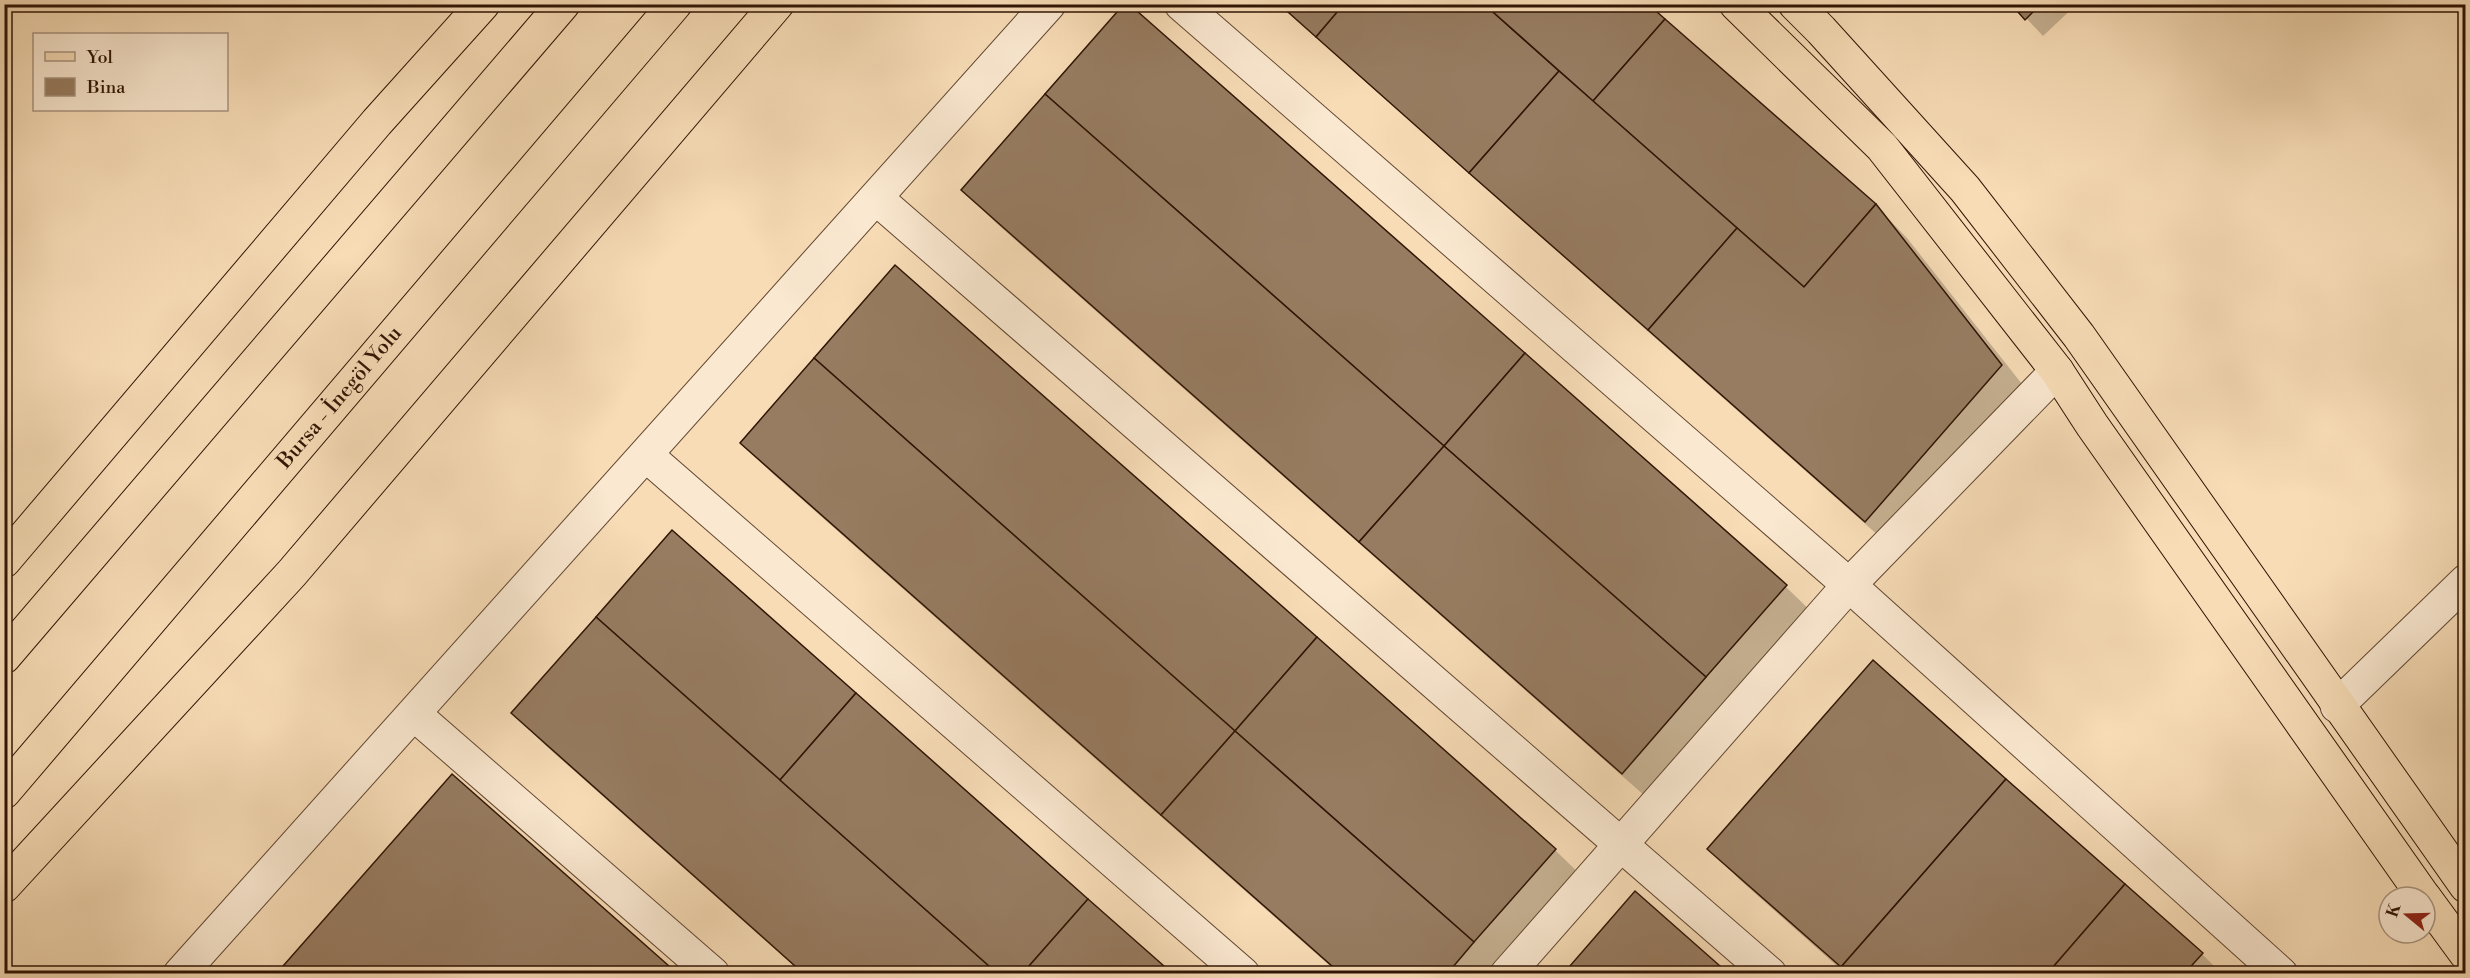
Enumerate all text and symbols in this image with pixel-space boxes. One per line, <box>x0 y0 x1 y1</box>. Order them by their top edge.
legend <box>33 33 228 111</box>
text: Yol <box>86 46 114 69</box>
text: Bina <box>86 76 126 99</box>
street label: Bursa - İnegöl Yolu <box>271 321 408 475</box>
north arrow <box>2377 885 2437 945</box>
text: K <box>2382 900 2406 920</box>

